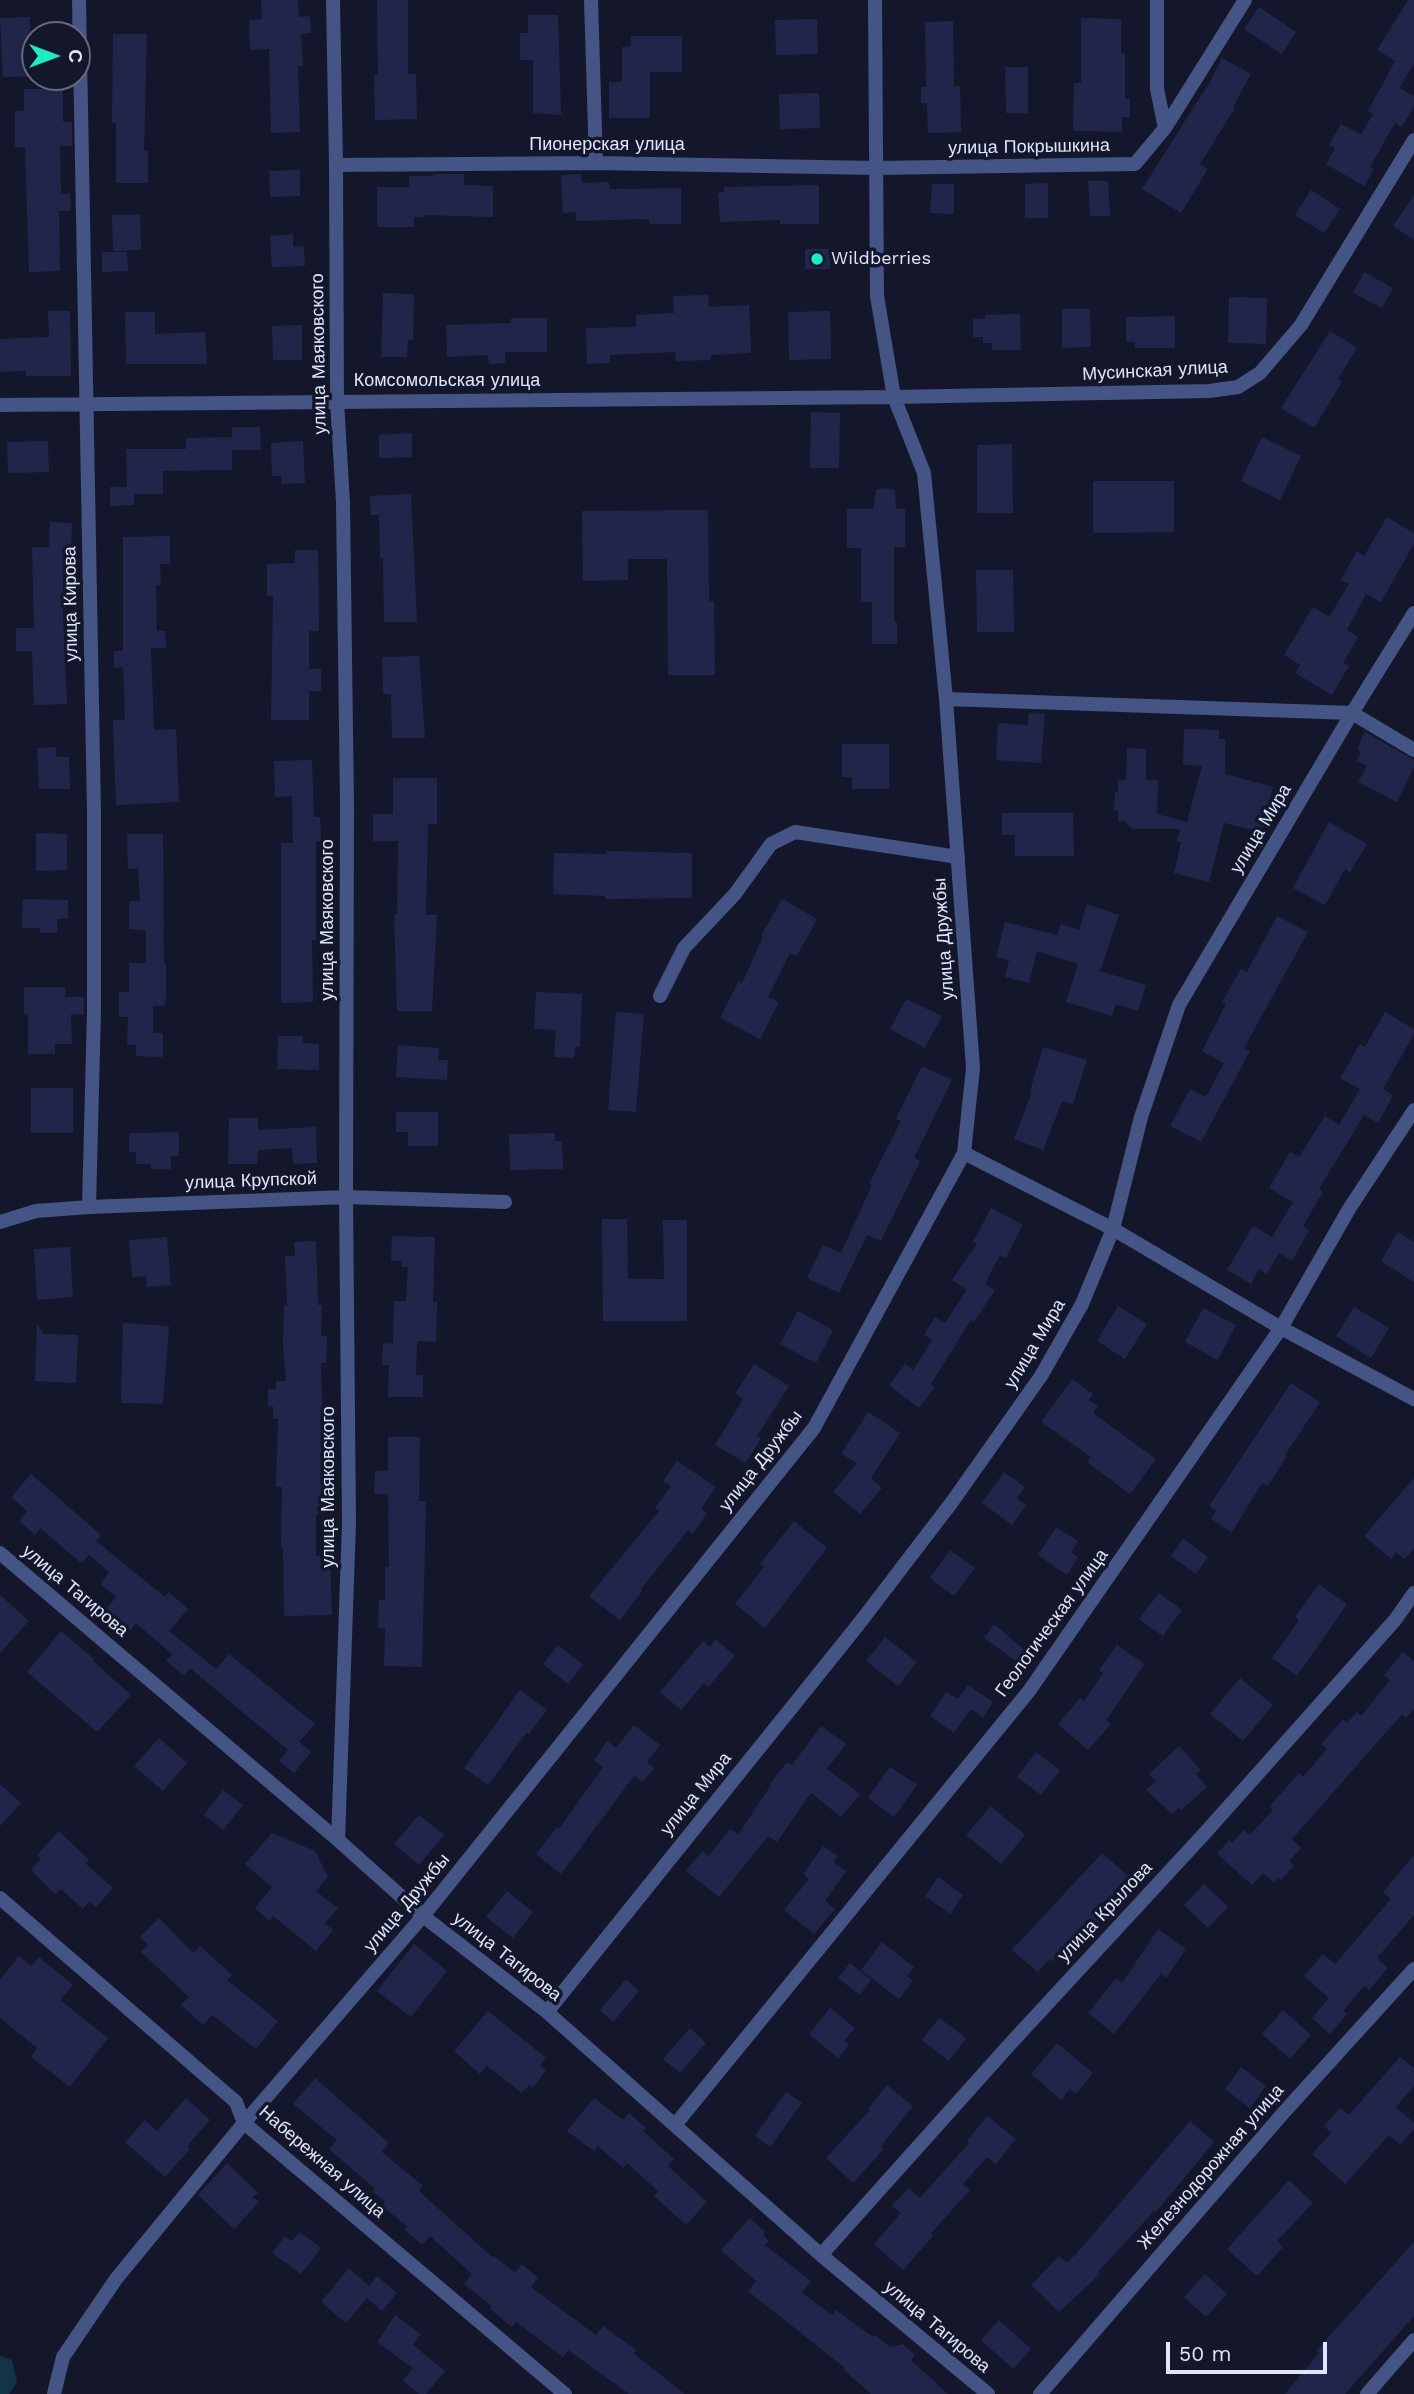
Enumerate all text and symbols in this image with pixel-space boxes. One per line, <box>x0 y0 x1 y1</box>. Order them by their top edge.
north arrow <box>21 21 91 91</box>
text: С <box>64 49 87 63</box>
street label: Пионерская улица <box>529 134 685 156</box>
street label: улица Покрышкина <box>948 135 1110 159</box>
place label: Wildberries <box>831 248 931 270</box>
marker: Wildberries <box>809 251 825 267</box>
street label: улица Маяковского <box>307 273 331 435</box>
street label: Мусинская улица <box>1082 356 1228 386</box>
street label: Комсомольская улица <box>354 370 540 392</box>
street label: улица Кирова <box>59 546 83 662</box>
street label: улица Мира <box>1226 780 1296 878</box>
street label: улица Маяковского <box>317 839 339 1001</box>
street label: улица Дружбы <box>929 877 959 1001</box>
street label: улица Крупской <box>185 1168 317 1194</box>
street label: улица Мира <box>1000 1295 1070 1393</box>
street label: улица Маяковского <box>318 1406 340 1568</box>
street label: улица Дружбы <box>715 1406 807 1516</box>
street label: улица Тагирова <box>18 1540 132 1642</box>
street label: Геологическая улица <box>991 1545 1113 1701</box>
street label: улица Мира <box>656 1748 736 1840</box>
street label: улица Дружбы <box>359 1849 455 1957</box>
street label: улица Крылова <box>1053 1857 1157 1967</box>
street label: улица Тагирова <box>448 1908 566 2006</box>
street label: Железнодорожная улица <box>1133 2080 1289 2254</box>
street label: Набережная улица <box>254 2101 390 2223</box>
street label: улица Тагирова <box>880 2276 994 2378</box>
scale bar <box>1169 2328 1330 2372</box>
text: 50 m <box>1179 2341 1231 2366</box>

